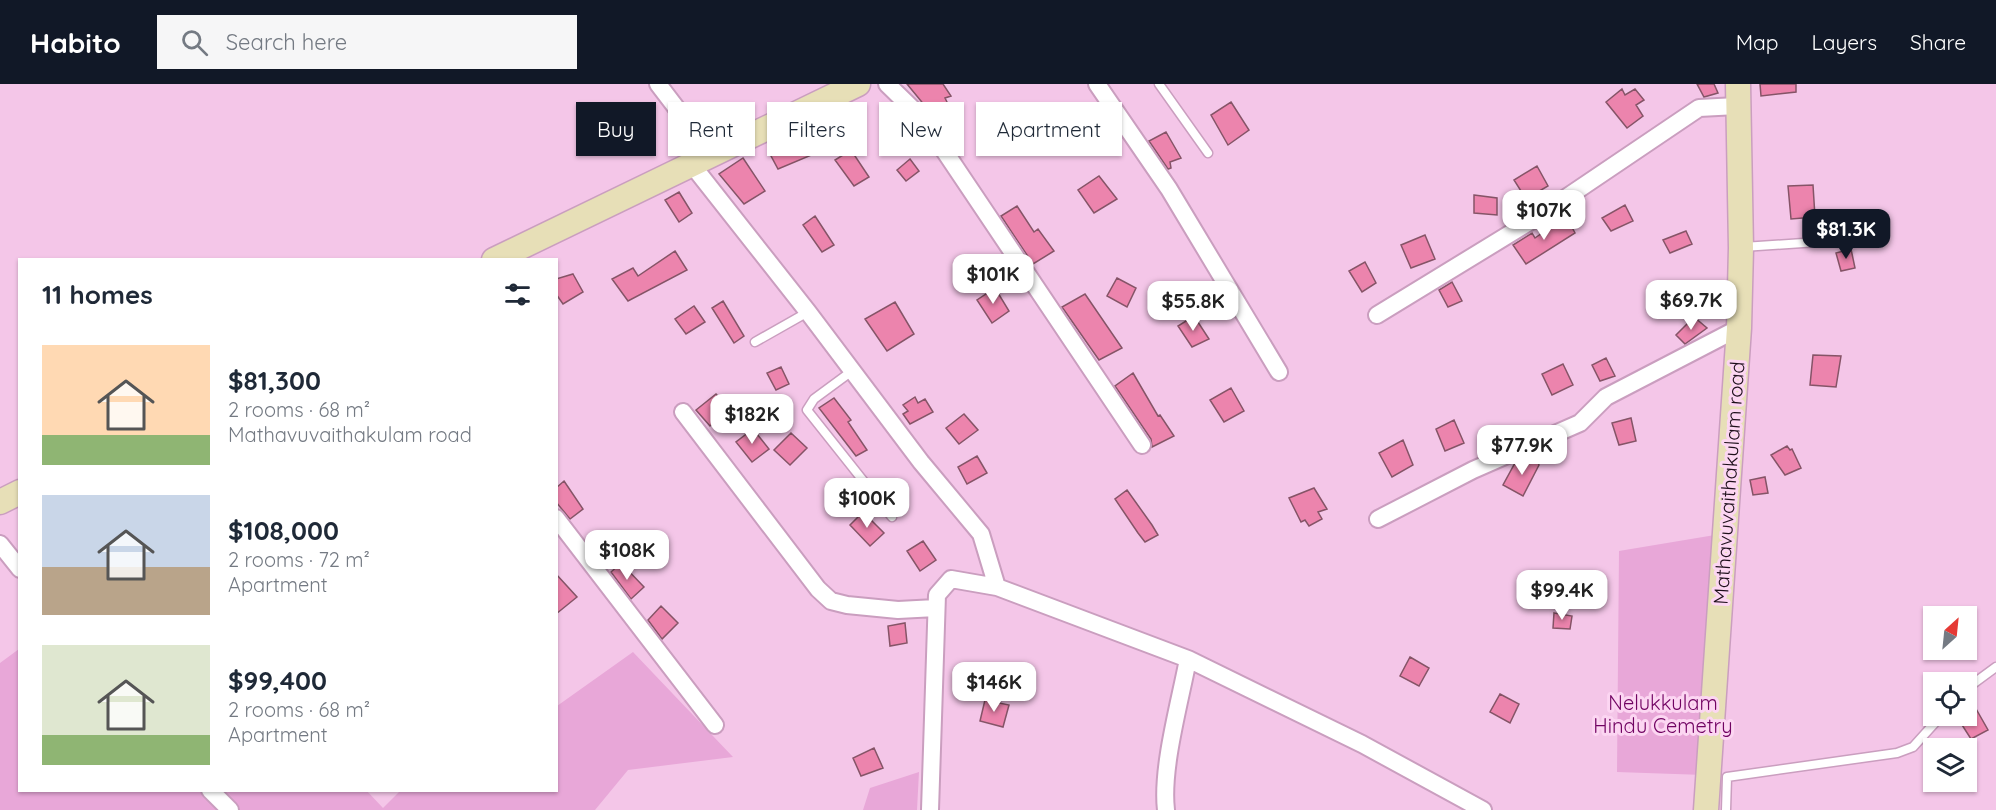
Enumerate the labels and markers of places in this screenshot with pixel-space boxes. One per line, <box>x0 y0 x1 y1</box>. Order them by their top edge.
pin: $107K <box>1502 190 1586 241</box>
pin: $81.3K <box>1797 209 1895 260</box>
pin: $101K <box>951 254 1035 305</box>
pin: $69.7K <box>1642 280 1740 331</box>
pin: $55.8K <box>1144 281 1242 332</box>
pin: $182K <box>710 394 794 445</box>
pin: $77.9K <box>1473 425 1571 476</box>
pin: $100K <box>825 478 909 529</box>
pin: $108K <box>585 530 669 581</box>
pin: $99.4K <box>1513 570 1611 621</box>
pin: $146K <box>952 662 1036 713</box>

